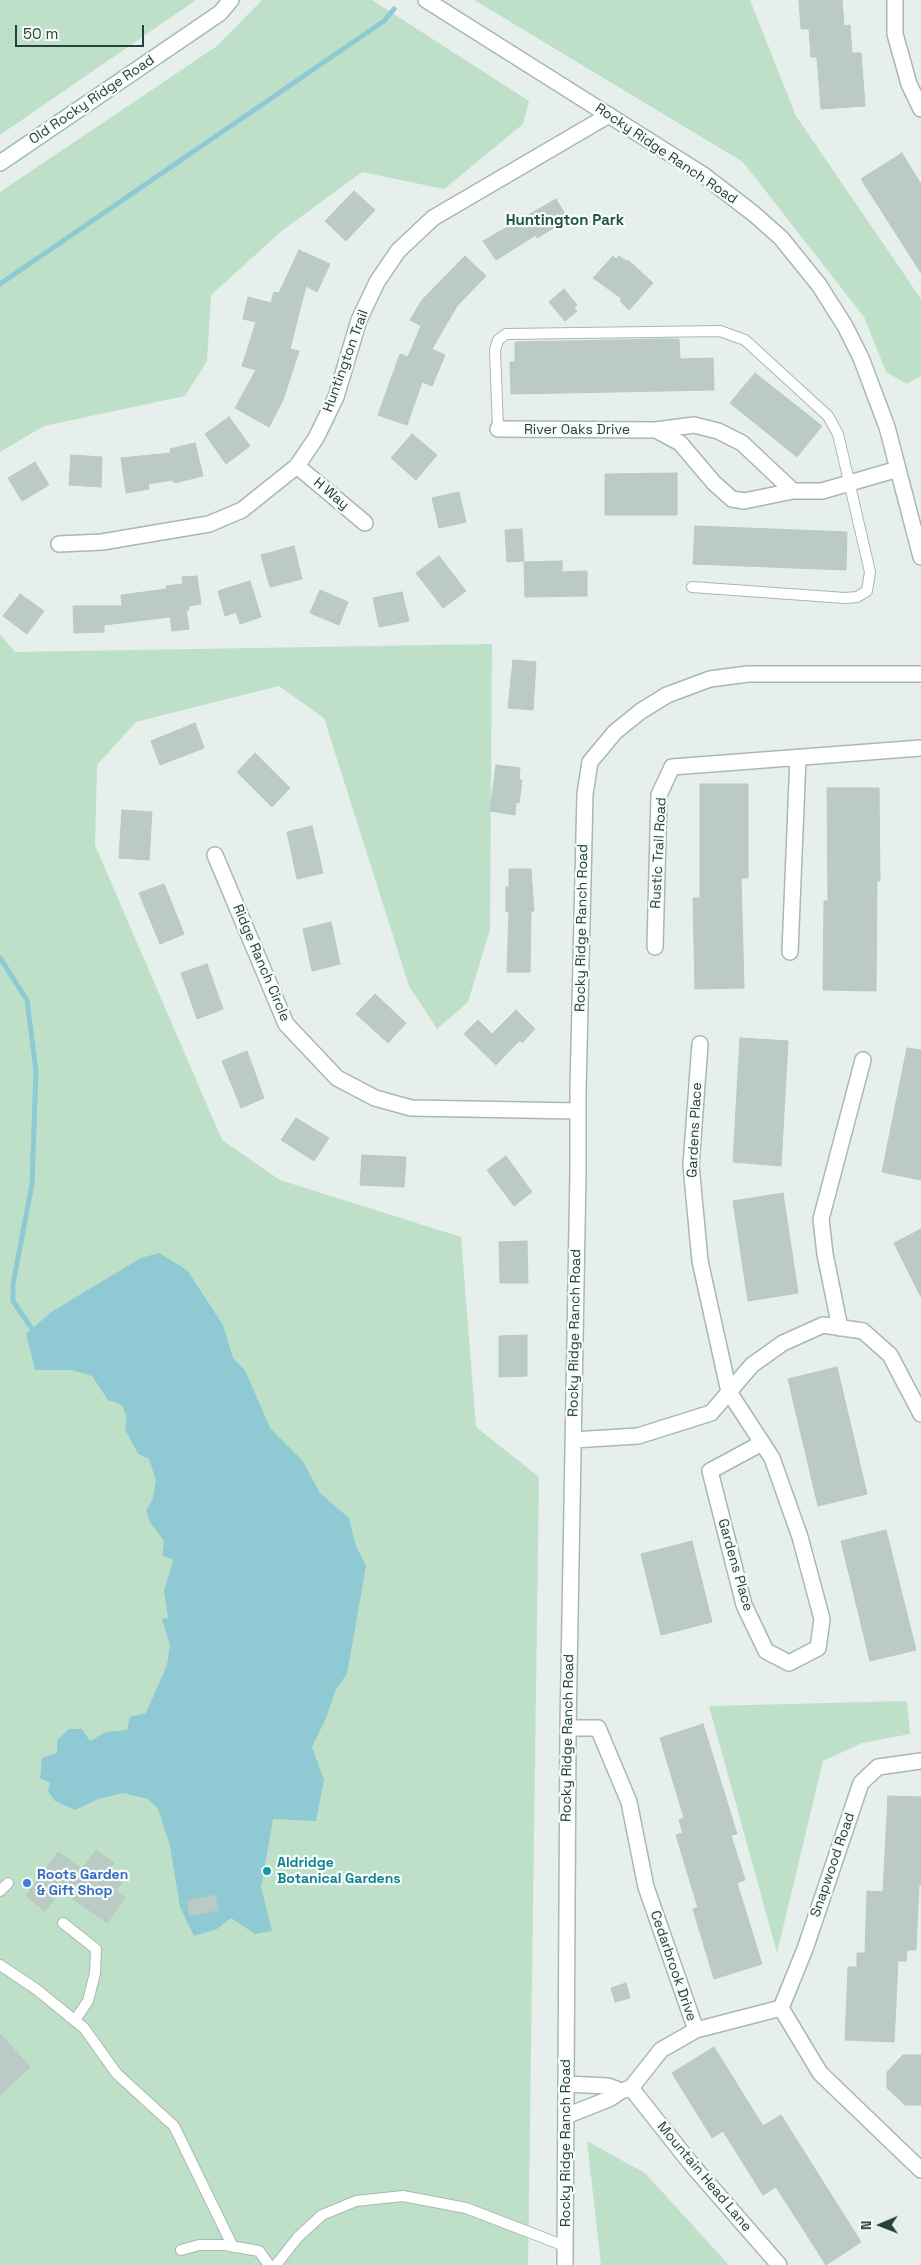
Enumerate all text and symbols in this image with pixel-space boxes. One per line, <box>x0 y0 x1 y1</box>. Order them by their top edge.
scale bar <box>18 15 146 47</box>
text: 50 m <box>23 24 58 43</box>
street label: Old Rocky Ridge Road <box>26 52 158 148</box>
street label: Rocky Ridge Ranch Road <box>592 100 740 208</box>
district label: Huntington Park <box>506 212 624 230</box>
street label: Huntington Trail <box>320 308 372 414</box>
street label: River Oaks Drive <box>524 422 630 438</box>
street label: H Way <box>310 474 352 514</box>
street label: Rustic Trail Road <box>648 797 670 909</box>
street label: Rocky Ridge Ranch Road <box>572 844 592 1012</box>
street label: Ridge Ranch Circle <box>229 902 293 1024</box>
street label: Gardens Place <box>684 1082 706 1178</box>
street label: Rocky Ridge Ranch Road <box>565 1249 585 1417</box>
street label: Gardens Place <box>714 1517 756 1613</box>
street label: Rocky Ridge Ranch Road <box>558 1654 578 1822</box>
street label: Snapwood Road <box>807 1811 859 1919</box>
place label: Aldridge Botanical Gardens <box>277 1855 401 1888</box>
marker: Aldridge Botanical Gardens <box>261 1865 273 1877</box>
place label: Roots Garden & Gift Shop <box>37 1867 128 1900</box>
marker: Roots Garden & Gift Shop <box>21 1877 33 1889</box>
street label: Cedarbrook Drive <box>646 1909 700 2023</box>
street label: Rocky Ridge Ranch Road <box>558 2059 574 2227</box>
street label: Mountain Head Lane <box>653 2119 755 2235</box>
north arrow <box>856 2200 906 2250</box>
text: N <box>857 2220 875 2230</box>

